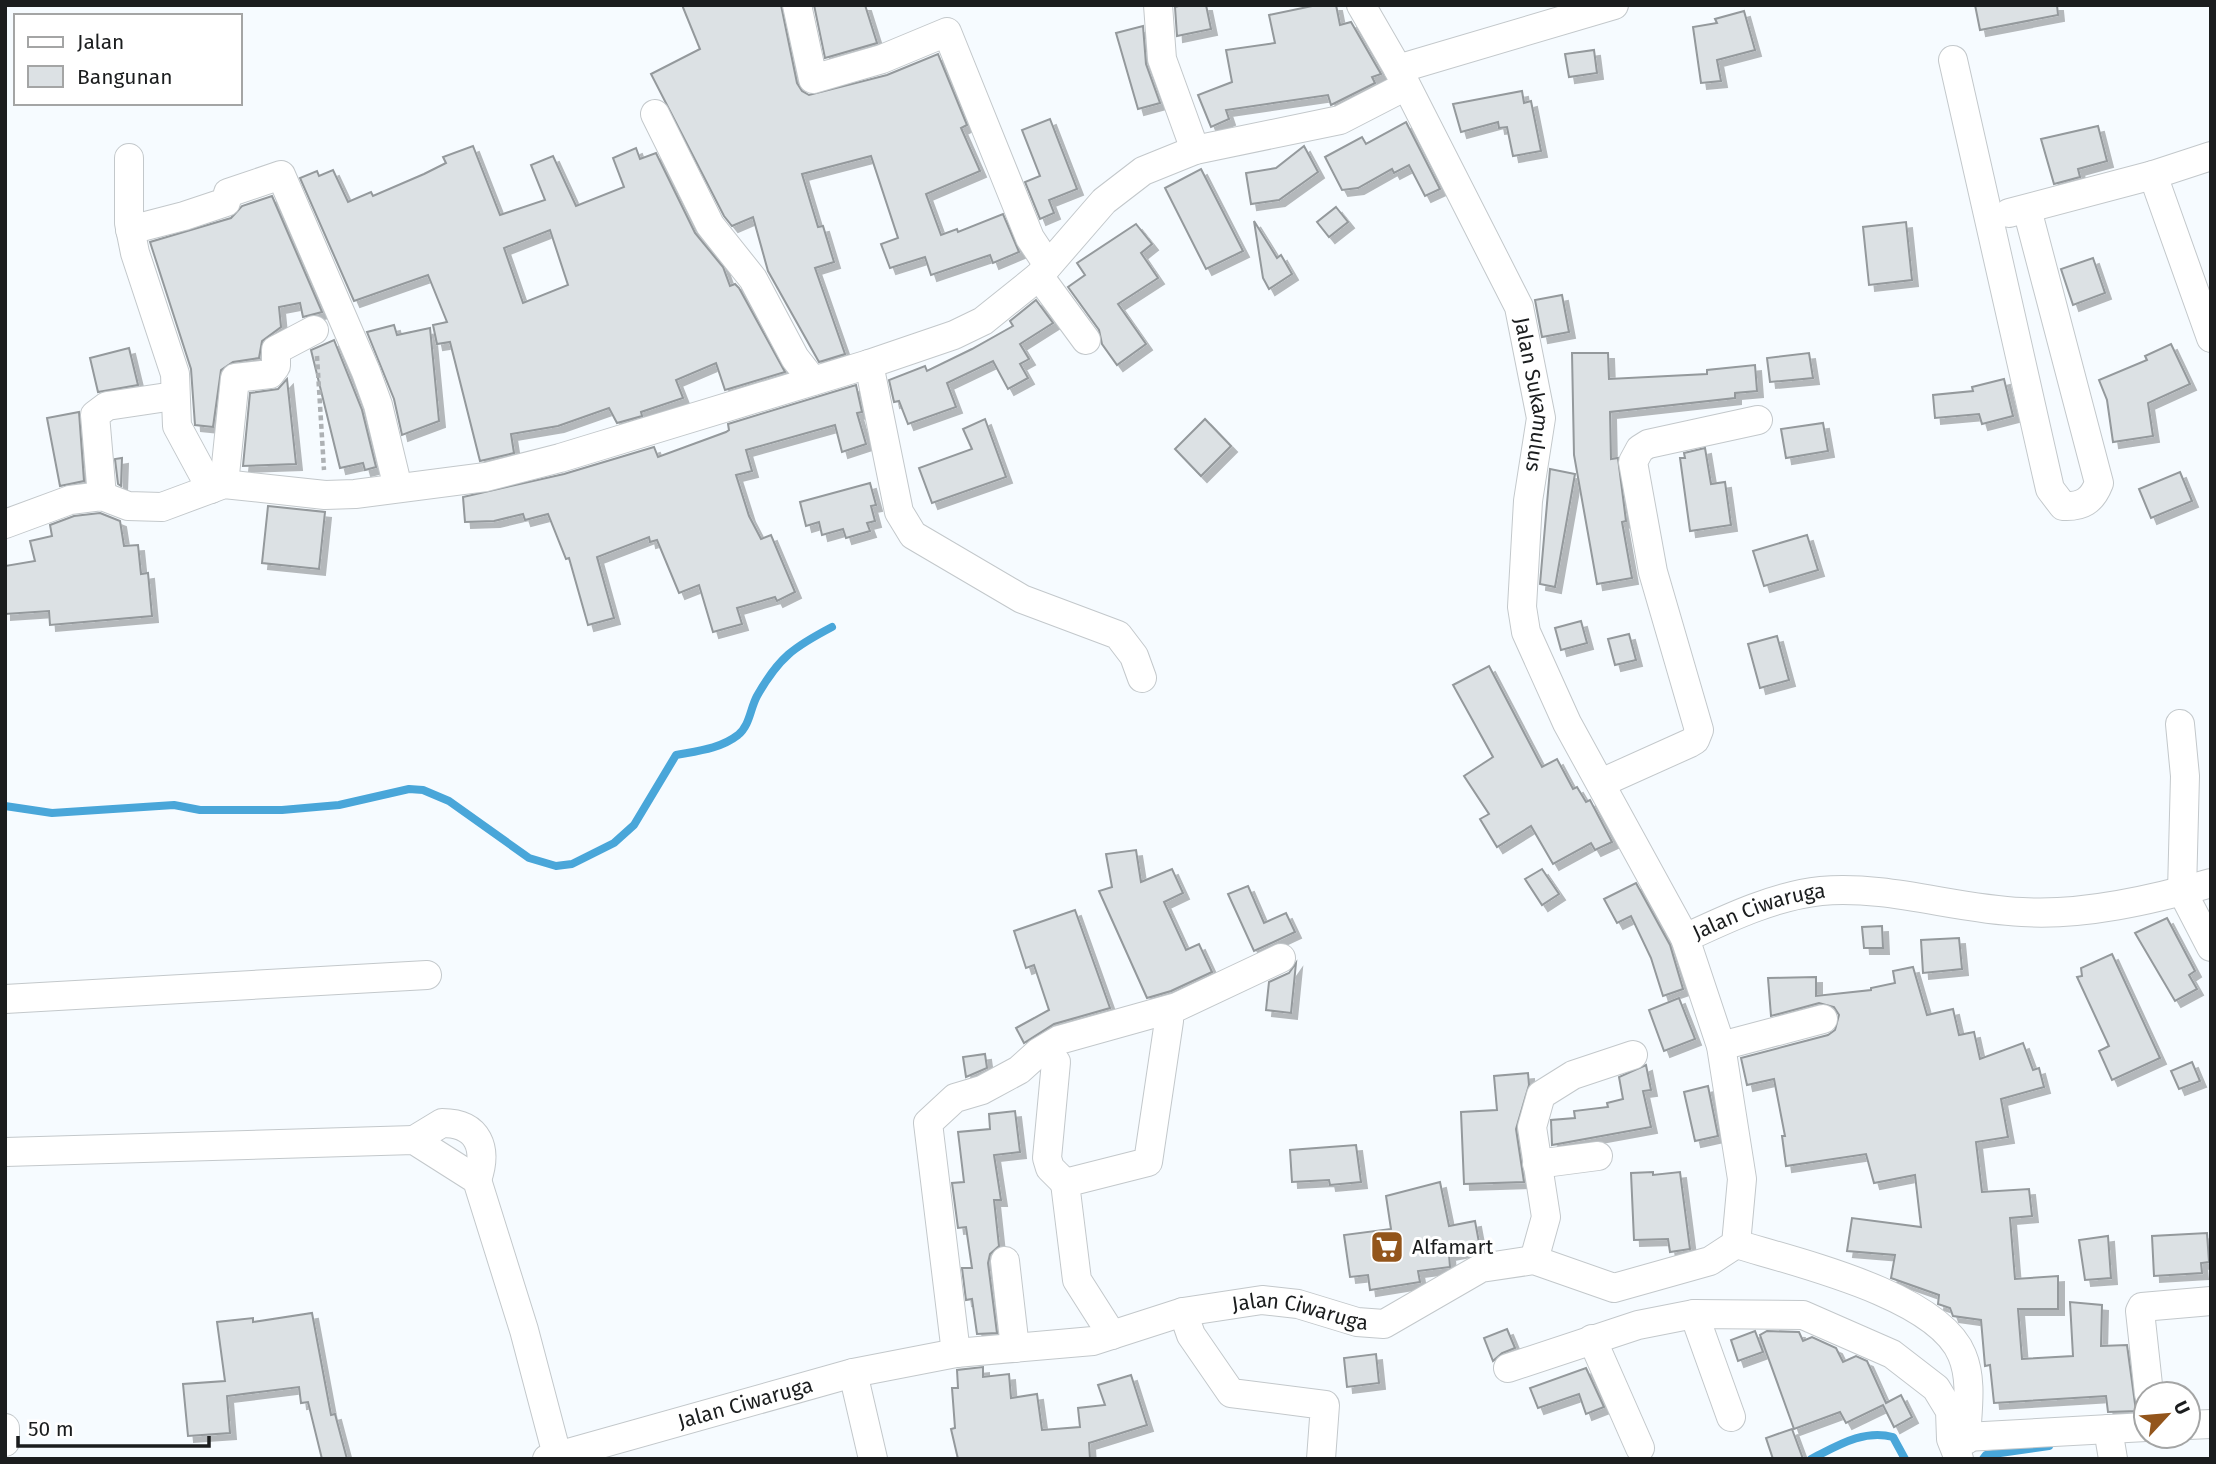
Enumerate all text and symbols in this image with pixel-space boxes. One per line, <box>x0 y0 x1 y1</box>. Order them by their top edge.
legend <box>14 14 242 105</box>
text: Jalan <box>77 29 124 55</box>
text: Bangunan <box>77 64 172 90</box>
street label: Jalan Sukamulus <box>1508 315 1554 474</box>
street label: Jalan Ciwaruga <box>1688 878 1827 946</box>
supermarket icon: Alfamart <box>1368 1228 1406 1266</box>
place label: Alfamart <box>1412 1234 1494 1260</box>
street label: Jalan Ciwaruga <box>1230 1286 1369 1336</box>
street label: Jalan Ciwaruga <box>675 1372 816 1435</box>
north arrow <box>2132 1380 2202 1450</box>
text: U <box>2169 1397 2195 1418</box>
scale bar <box>18 1404 208 1448</box>
text: 50 m <box>28 1416 74 1442</box>

